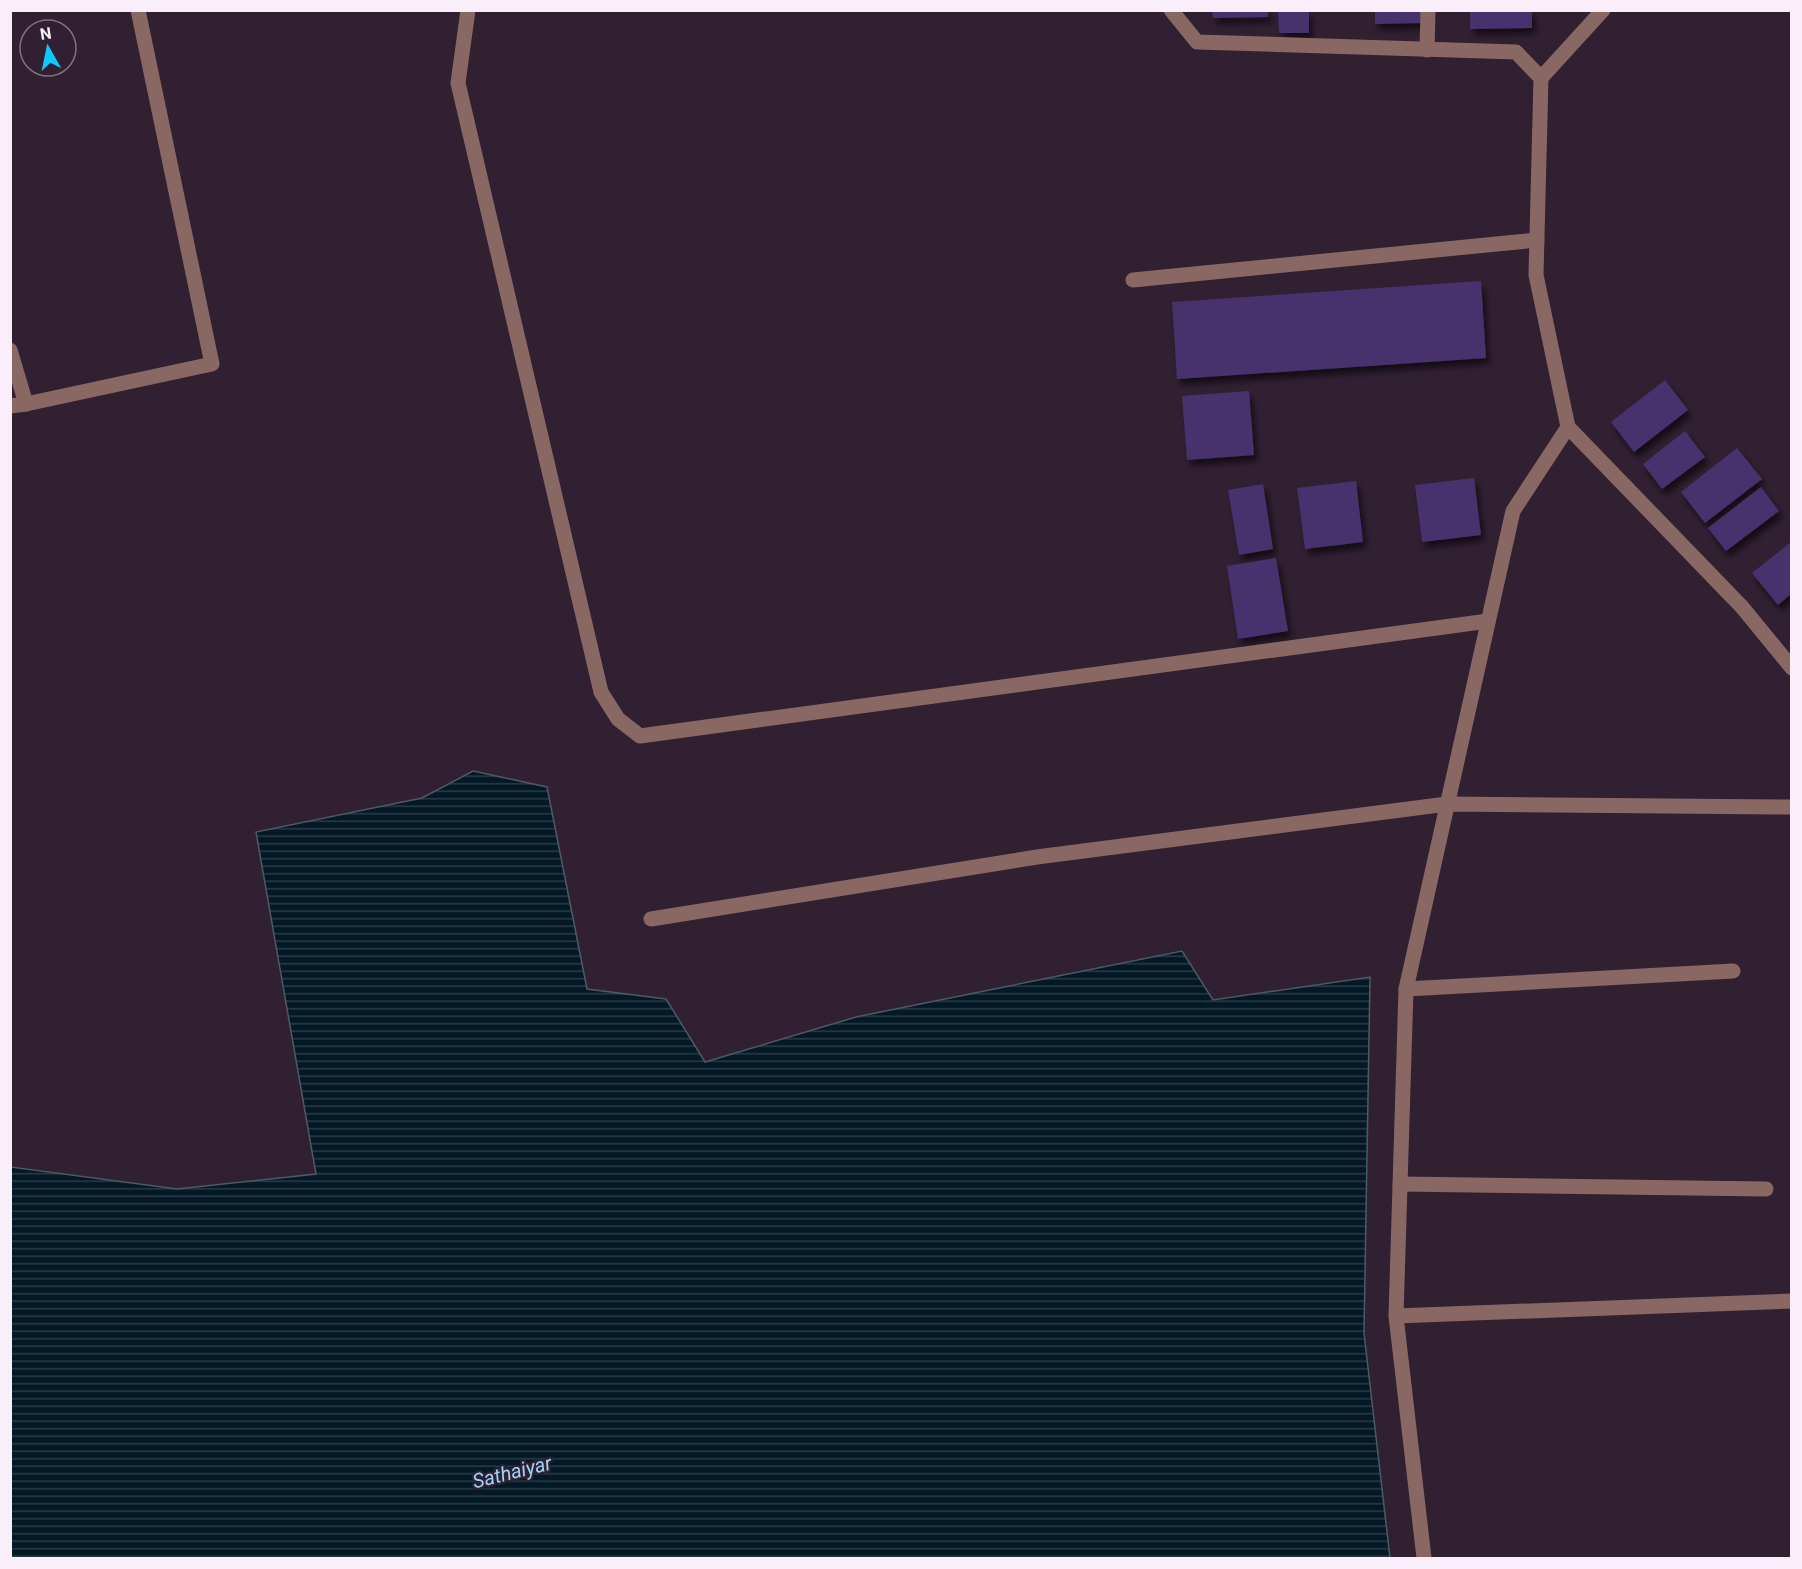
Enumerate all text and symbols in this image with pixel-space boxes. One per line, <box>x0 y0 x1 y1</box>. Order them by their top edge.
north arrow <box>18 18 78 78</box>
text: N <box>39 23 53 44</box>
water label: Sathaiyar <box>470 1450 555 1493</box>

